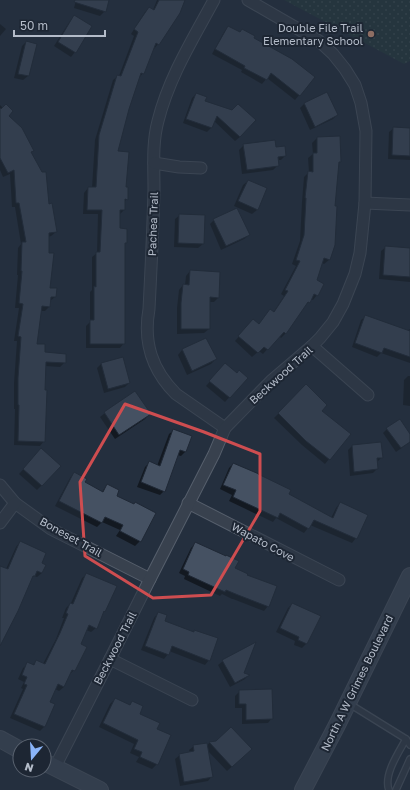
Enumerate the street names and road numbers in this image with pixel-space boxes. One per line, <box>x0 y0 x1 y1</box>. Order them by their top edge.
street label: Pachea Trail <box>145 191 160 256</box>
street label: Beckwood Trail <box>246 343 315 406</box>
street label: Boneset Trail <box>38 514 105 559</box>
street label: Wapato Cove <box>230 520 297 564</box>
street label: Beckwood Trail <box>91 609 139 686</box>
street label: North A W Grimes Boulevard <box>318 613 395 753</box>

